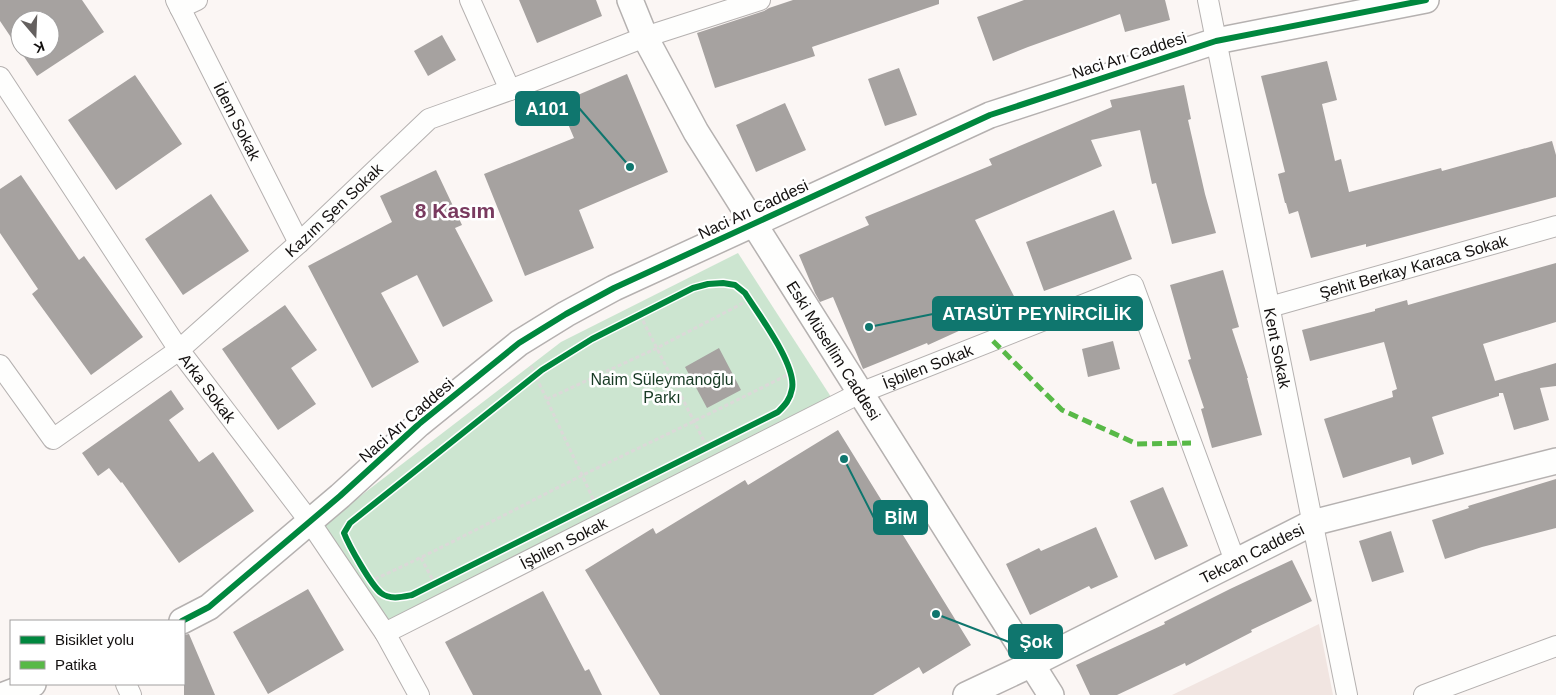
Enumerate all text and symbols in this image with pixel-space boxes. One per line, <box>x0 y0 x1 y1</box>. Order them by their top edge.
north arrow <box>10 10 60 60</box>
street label: Naci Arı Caddesi <box>1070 29 1188 82</box>
text: K <box>32 38 47 57</box>
street label: İdem Sokak <box>210 80 264 164</box>
callout: A101 <box>516 92 579 125</box>
text: A101 <box>525 99 569 119</box>
street label: Kazım Şen Sokak <box>282 160 387 260</box>
street label: Naci Arı Caddesi <box>696 177 811 242</box>
district label: 8 Kasım <box>415 199 495 222</box>
street label: Şehit Berkay Karaca Sokak <box>1317 232 1511 302</box>
street label: Eski Müsellim Caddesi <box>783 278 883 423</box>
callout: ATASÜT PEYNİRCİLİK <box>933 297 1142 330</box>
text: ATASÜT PEYNİRCİLİK <box>942 304 1132 324</box>
street label: Kent Sokak <box>1261 306 1294 391</box>
street label: İşbilen Sokak <box>880 341 976 392</box>
street label: Arka Sokak <box>176 350 240 427</box>
park label: Naim Süleymanoğlu Parkı <box>590 371 734 406</box>
street label: Naci Arı Caddesi <box>356 375 457 466</box>
callout: BİM <box>874 501 927 534</box>
text: BİM <box>885 508 918 528</box>
street label: İşbilen Sokak <box>517 514 611 572</box>
street label: Tekcan Caddesi <box>1197 521 1307 587</box>
legend <box>10 620 185 685</box>
callout: Şok <box>1009 625 1062 658</box>
text: Bisiklet yolu <box>55 631 134 648</box>
text: Şok <box>1019 632 1053 652</box>
text: Patika <box>55 656 97 673</box>

